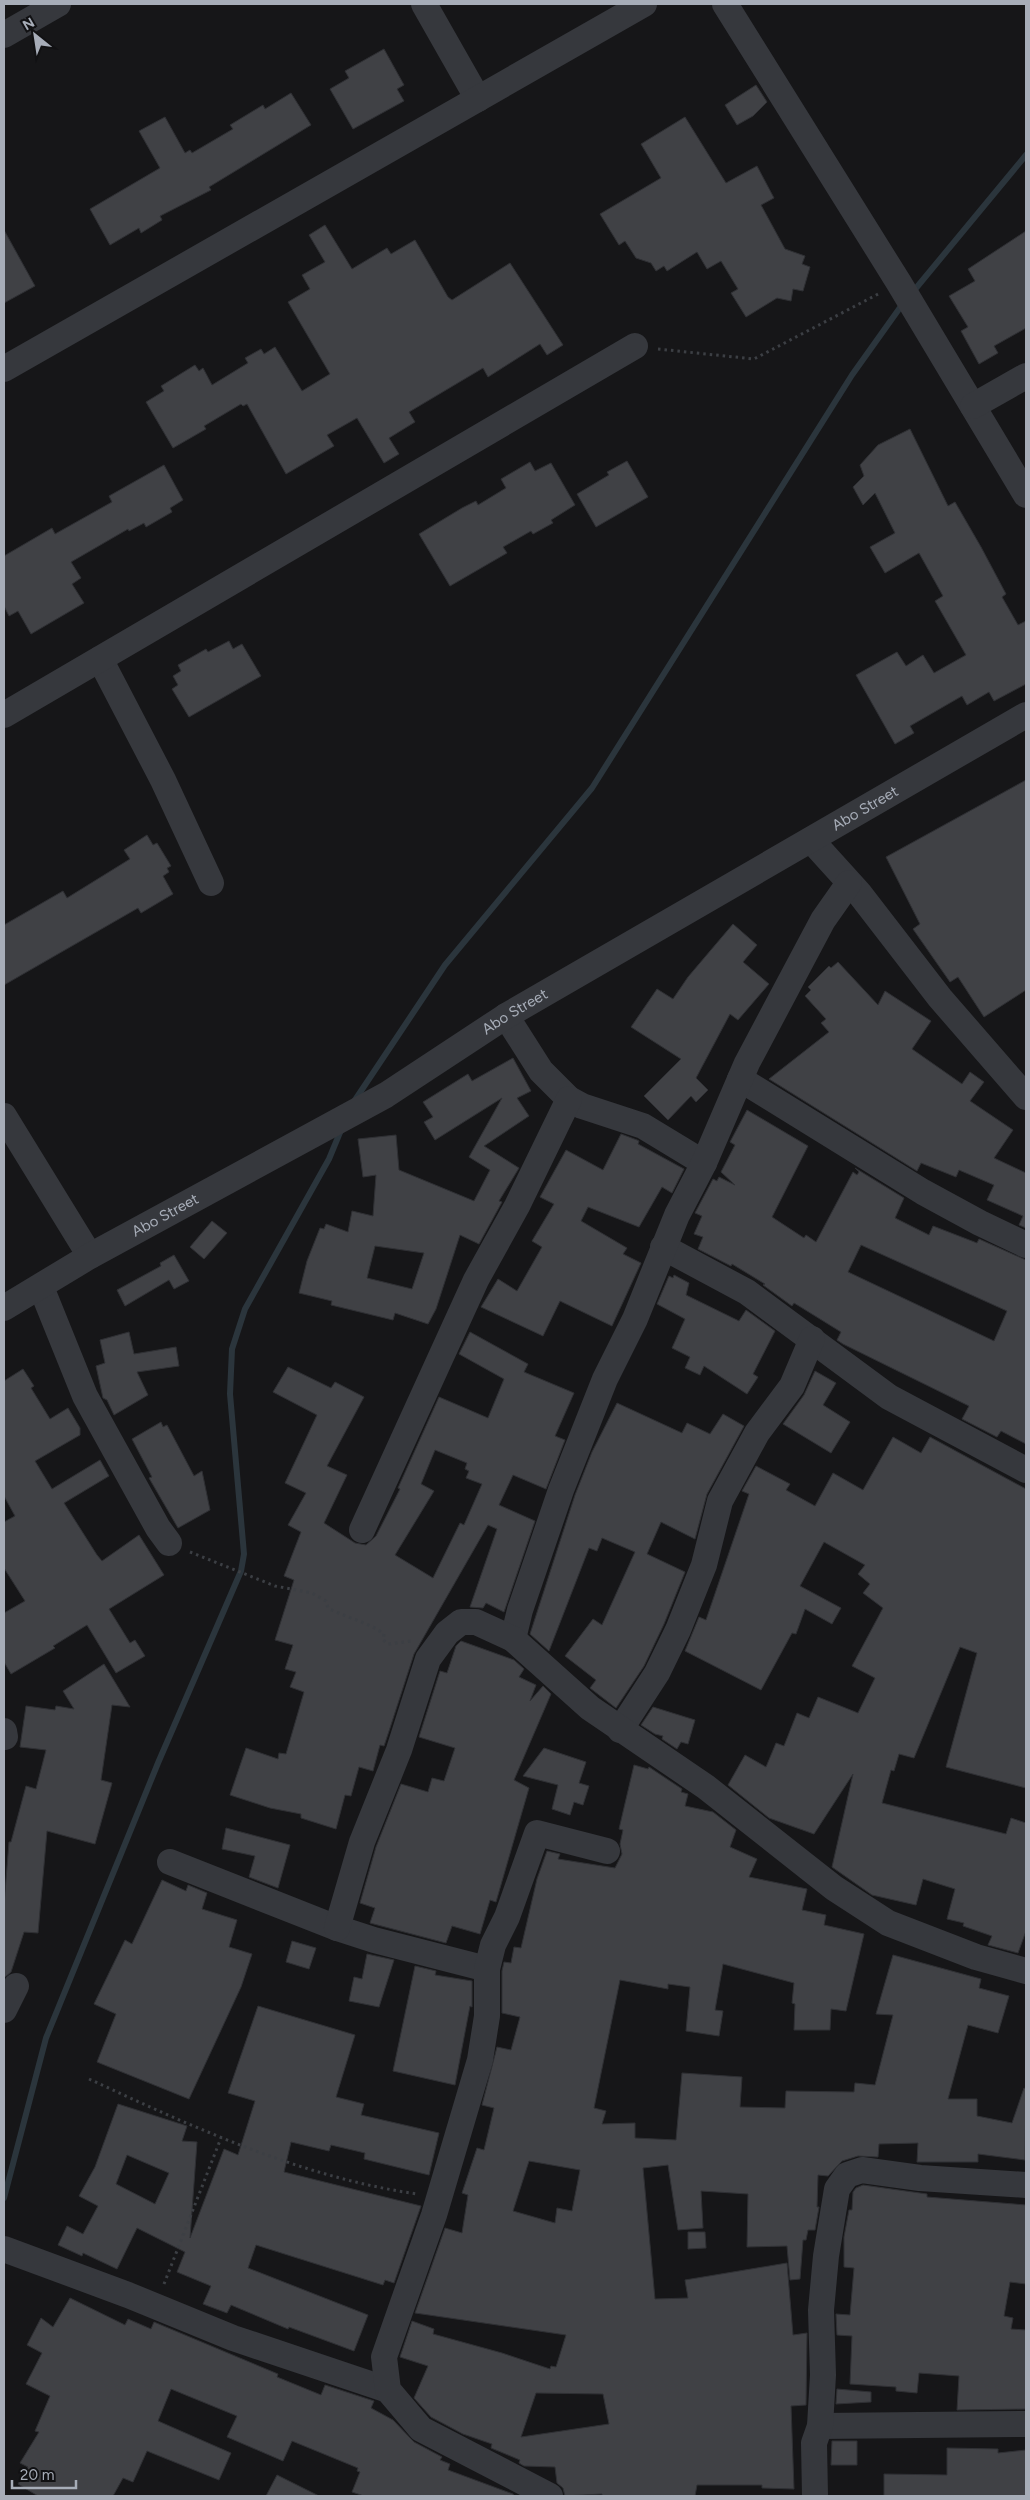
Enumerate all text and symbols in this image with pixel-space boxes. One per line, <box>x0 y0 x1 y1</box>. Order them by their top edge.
north arrow <box>10 10 60 60</box>
text: N <box>20 14 38 34</box>
street label: Abo Street <box>829 782 902 834</box>
street label: Abo Street <box>479 985 551 1038</box>
street label: Abo Street <box>129 1190 202 1241</box>
scale bar <box>12 2458 76 2490</box>
text: 20 m <box>20 2466 54 2484</box>

